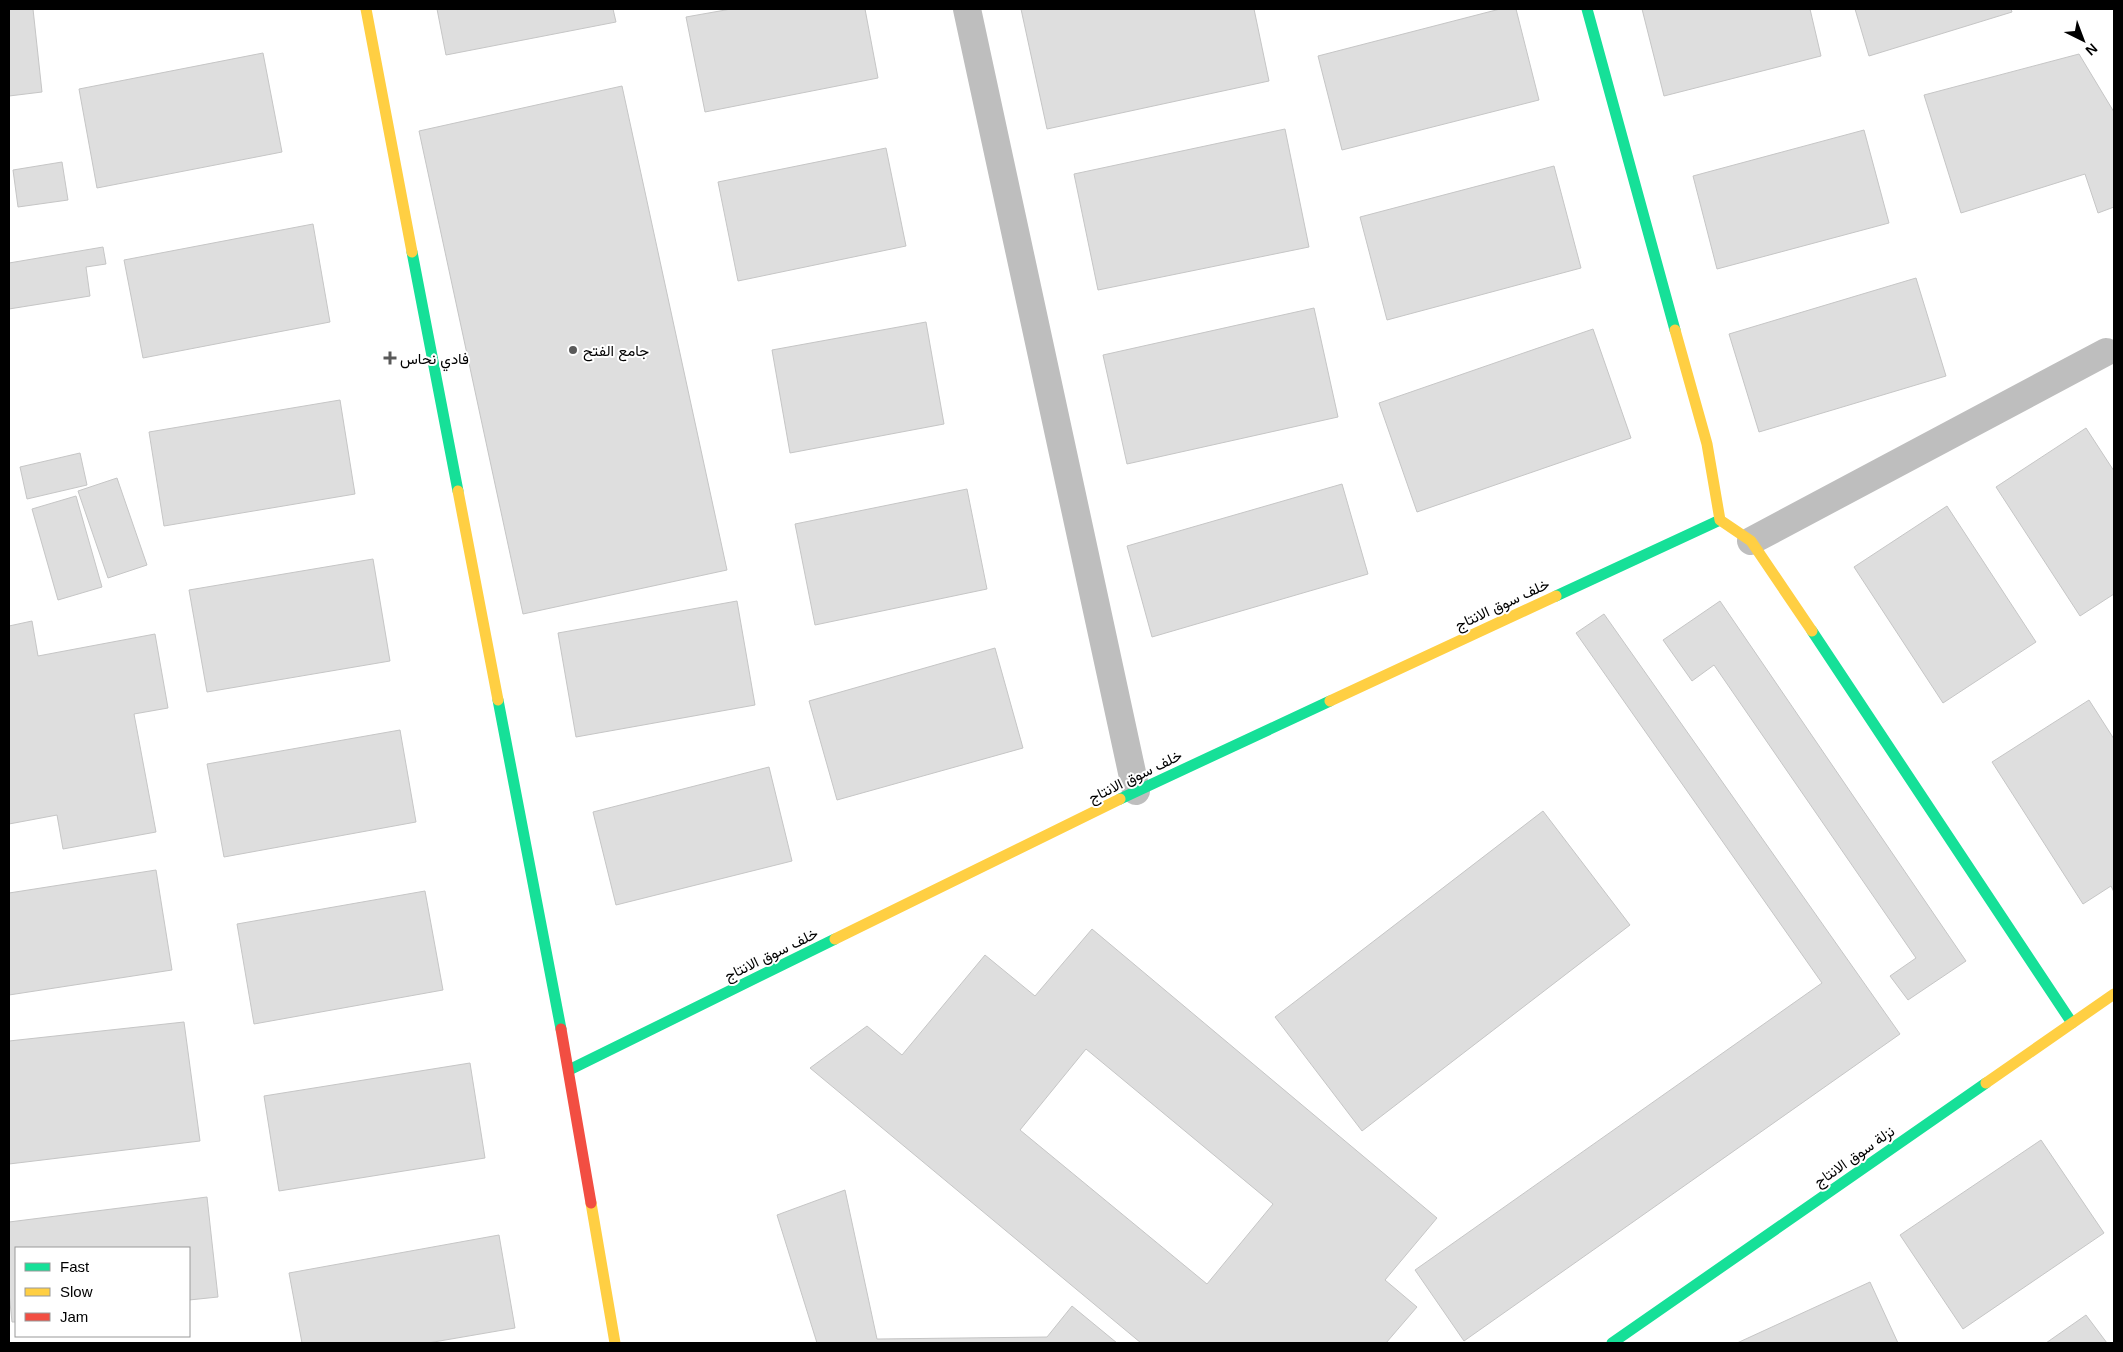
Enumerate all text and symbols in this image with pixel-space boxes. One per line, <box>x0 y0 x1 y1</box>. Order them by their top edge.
north arrow <box>2058 15 2108 65</box>
text: N <box>2083 40 2101 59</box>
place label: جامع الفتح <box>583 342 649 362</box>
marker: جامع الفتح <box>567 344 579 356</box>
place label: فادي نحاس <box>400 350 469 372</box>
marker: فادي نحاس <box>384 352 396 364</box>
street label: خلف سوق الانتاج <box>1452 575 1553 636</box>
street label: خلف سوق الانتاج <box>1085 746 1186 809</box>
street label: خلف سوق الانتاج <box>721 924 822 987</box>
street label: نزلة سوق الانتاج <box>1810 1122 1899 1192</box>
legend <box>15 1247 190 1337</box>
text: Fast <box>60 1258 90 1275</box>
text: Slow <box>60 1283 93 1300</box>
text: Jam <box>60 1308 88 1325</box>

